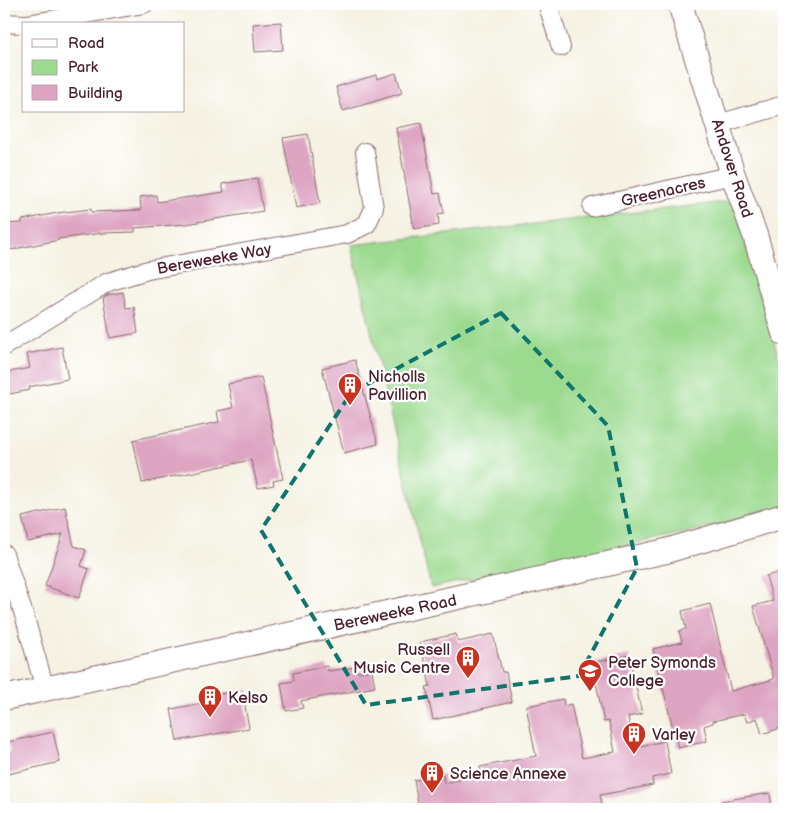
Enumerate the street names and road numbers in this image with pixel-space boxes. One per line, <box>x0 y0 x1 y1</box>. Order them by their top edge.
street label: Andover Road <box>707 117 756 220</box>
street label: Greenacres <box>619 174 707 211</box>
street label: Bereweeke Way <box>156 240 274 279</box>
street label: Bereweeke Road <box>332 591 458 636</box>

